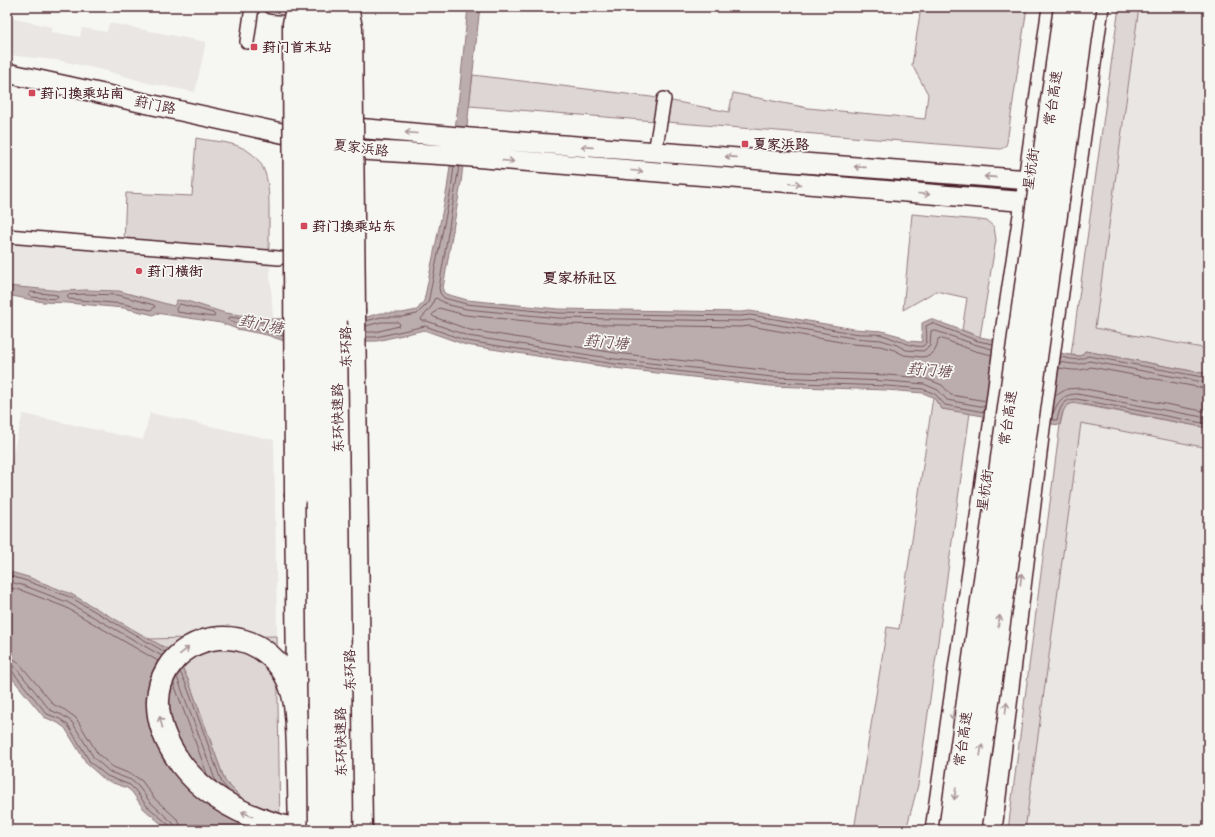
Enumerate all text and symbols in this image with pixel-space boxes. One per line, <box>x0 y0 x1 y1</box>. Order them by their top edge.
place label: 葑门首末站 <box>262 35 332 60</box>
marker: 葑门首末站 <box>249 42 259 52</box>
street label: 常台高速 <box>1037 69 1069 127</box>
place label: 葑门换乘站南 <box>40 81 124 106</box>
marker: 葑门换乘站南 <box>27 88 37 98</box>
street label: 葑门路 <box>132 88 178 122</box>
one-way arrow <box>405 129 418 136</box>
street label: 夏家浜路 <box>332 132 390 164</box>
place label: 夏家浜路 <box>753 132 809 157</box>
marker: 夏家浜路 <box>740 139 750 149</box>
one-way arrow <box>581 143 594 150</box>
street label: 星杭街 <box>1016 146 1046 192</box>
one-way arrow <box>725 154 738 161</box>
one-way arrow <box>501 157 514 164</box>
one-way arrow <box>854 163 867 170</box>
one-way arrow <box>630 167 643 175</box>
one-way arrow <box>984 173 997 180</box>
one-way arrow <box>788 180 801 187</box>
one-way arrow <box>917 190 930 197</box>
place label: 葑门换乘站东 <box>312 214 396 239</box>
marker: 葑门换乘站东 <box>299 221 309 231</box>
place label: 葑门横街 <box>147 259 203 284</box>
district label: 夏家桥社区 <box>542 265 618 291</box>
marker: 葑门横街 <box>134 266 144 276</box>
water label: 葑门塘 <box>236 307 288 342</box>
street label: 东环路 <box>333 326 359 368</box>
water label: 葑门塘 <box>582 327 632 357</box>
water label: 葑门塘 <box>905 355 955 385</box>
street label: 东环快速路 <box>325 383 351 453</box>
street label: 常台高速 <box>992 389 1024 447</box>
street label: 星杭街 <box>970 467 1000 513</box>
one-way arrow <box>1017 573 1025 586</box>
one-way arrow <box>995 615 1003 628</box>
one-way arrow <box>179 647 190 656</box>
street label: 东环路 <box>337 649 363 691</box>
one-way arrow <box>1002 702 1009 715</box>
street label: 东环快速路 <box>328 707 354 777</box>
one-way arrow <box>949 707 957 720</box>
street label: 常台高速 <box>947 710 979 768</box>
one-way arrow <box>156 716 164 729</box>
one-way arrow <box>977 744 985 757</box>
one-way arrow <box>951 787 959 800</box>
one-way arrow <box>241 810 253 817</box>

